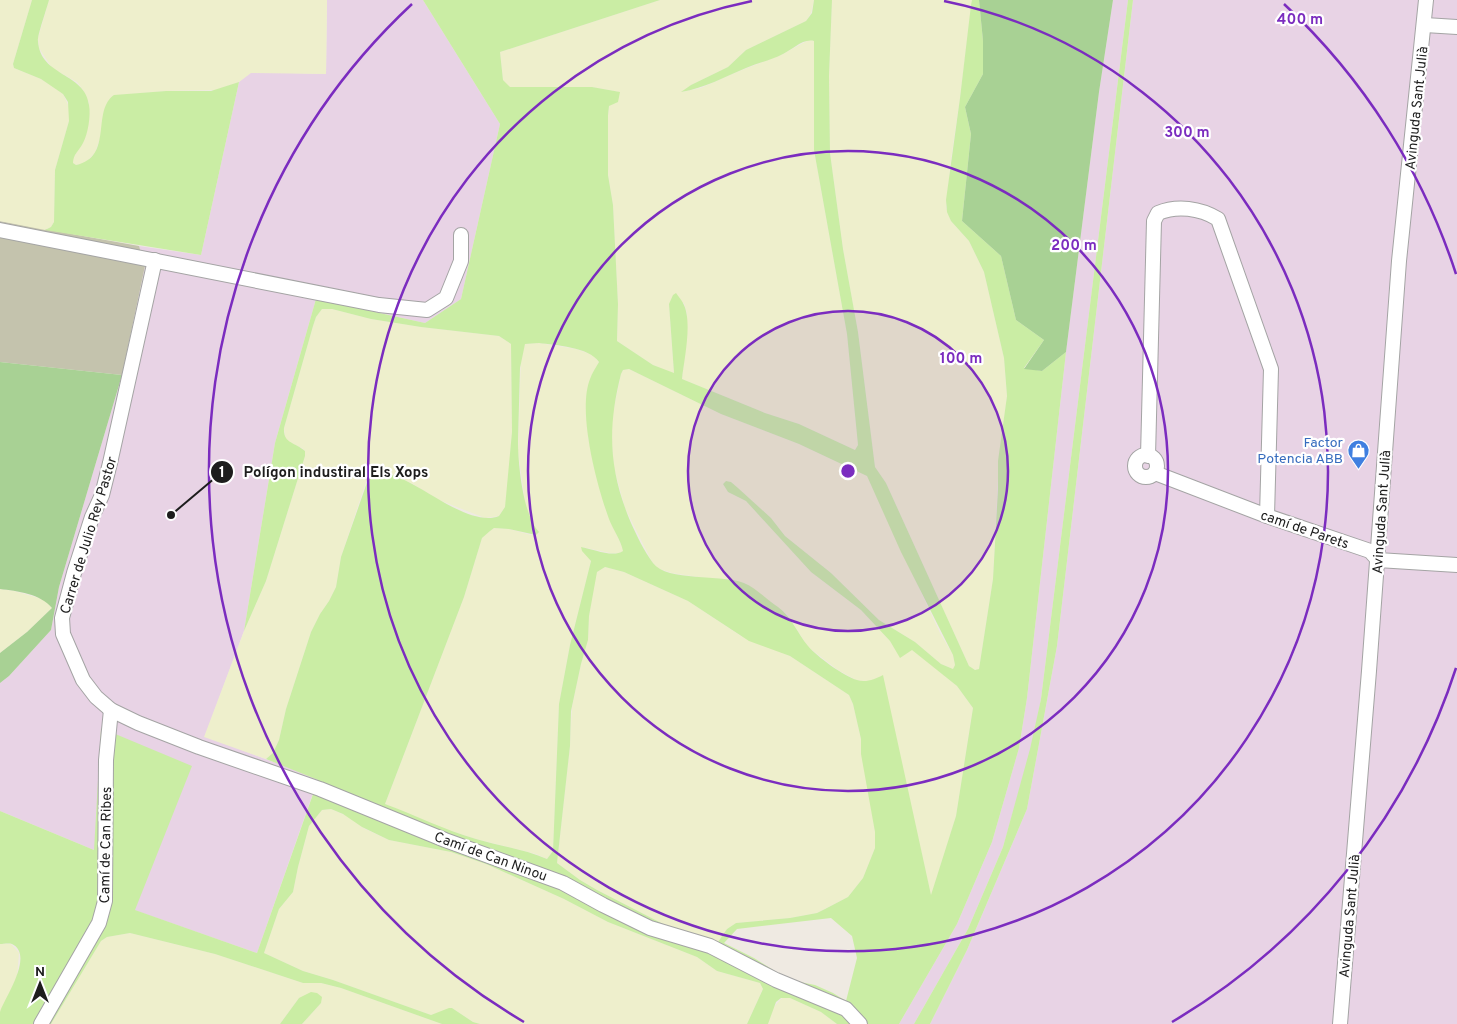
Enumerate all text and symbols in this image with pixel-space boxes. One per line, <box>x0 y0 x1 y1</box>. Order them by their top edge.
text: 400 m <box>1277 11 1323 30</box>
street label: Avinguda Sant Julià <box>1403 46 1432 171</box>
text: 300 m <box>1164 124 1210 143</box>
text: 200 m <box>1051 237 1097 256</box>
text: 100 m <box>940 350 982 369</box>
place label: Factor Potencia ABB <box>1257 435 1344 468</box>
shop icon: Factor Potencia ABB <box>1347 438 1371 469</box>
street label: Avinguda Sant Julià <box>1370 450 1395 575</box>
street label: Carrer de Julio Rey Pastor <box>57 454 122 616</box>
callout: Polígon industiral Els Xops <box>209 457 439 487</box>
centre of rings <box>839 462 857 480</box>
text: 1 <box>219 464 225 483</box>
text: Polígon industiral Els Xops <box>244 464 428 483</box>
street label: camí de Parets <box>1258 507 1351 553</box>
street label: Camí de Can Ribes <box>97 787 116 904</box>
street label: Camí de Can Ninou <box>432 829 549 886</box>
street label: Avinguda Sant Julià <box>1337 854 1364 979</box>
north arrow <box>15 959 65 1009</box>
text: N <box>35 964 45 981</box>

